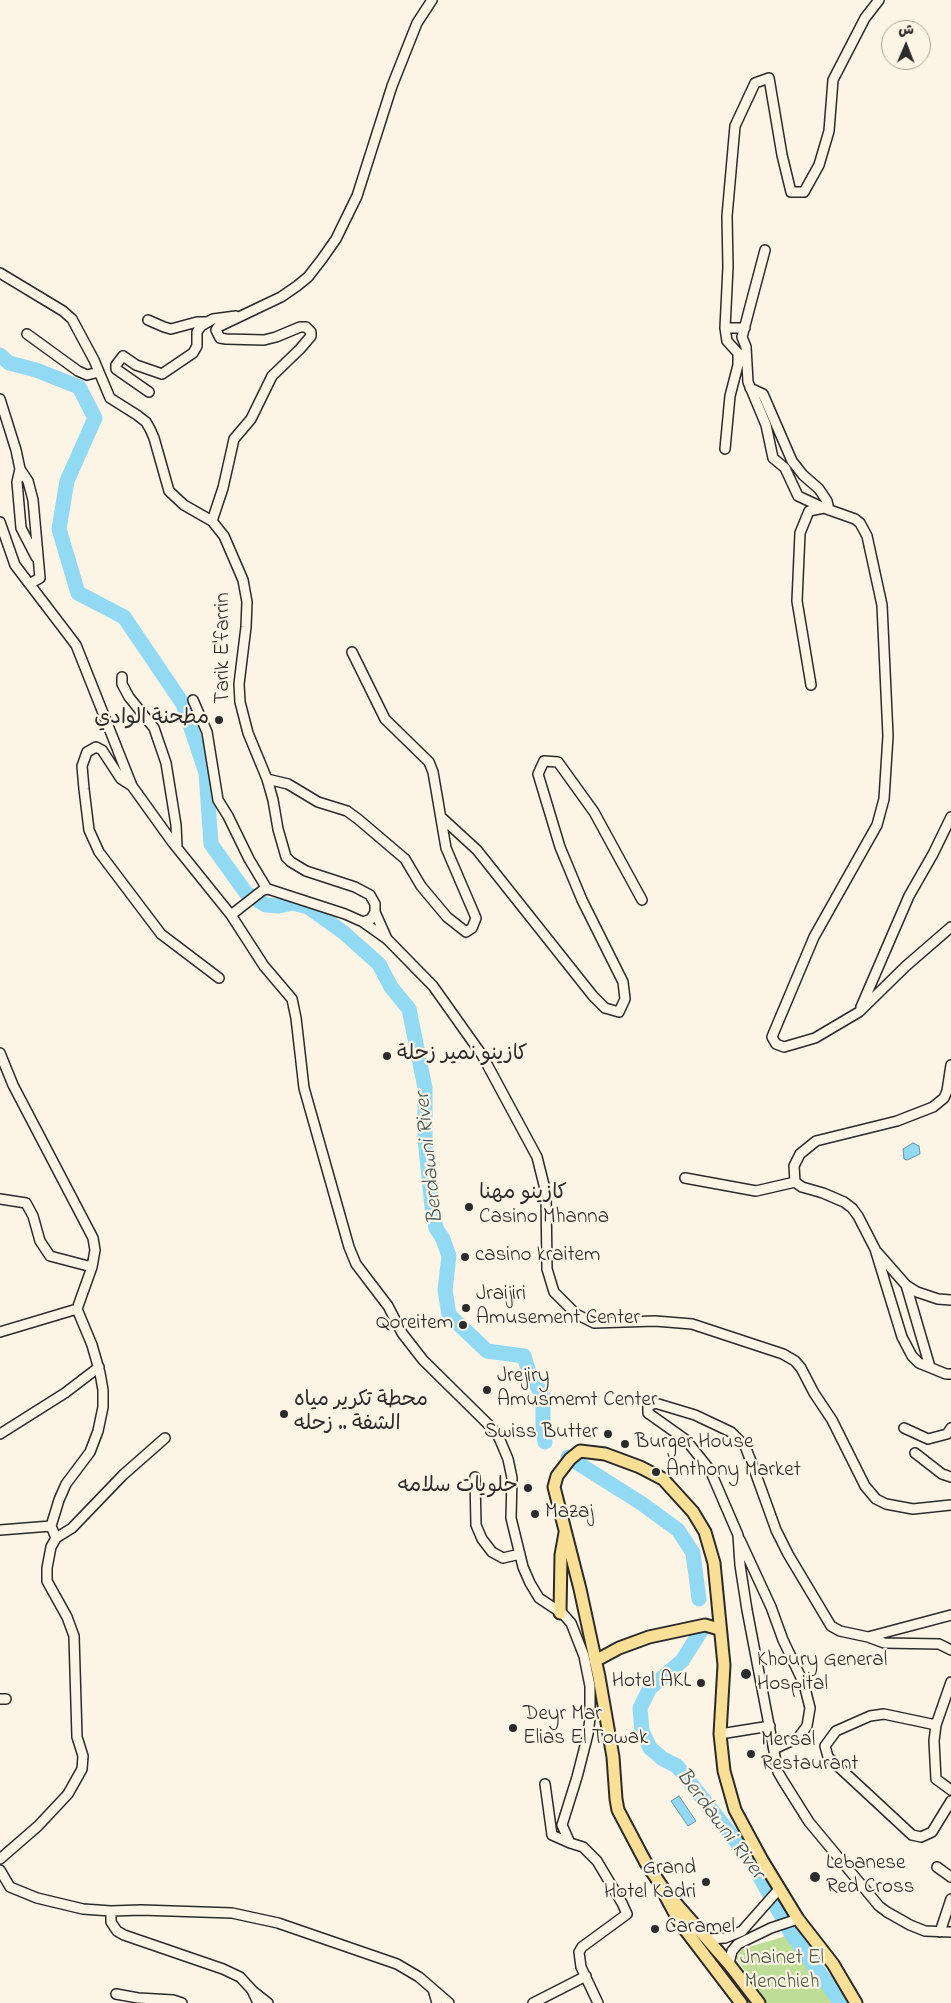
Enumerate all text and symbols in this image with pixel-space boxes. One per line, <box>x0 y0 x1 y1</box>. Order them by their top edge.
north arrow <box>881 20 931 70</box>
text: ش <box>898 20 914 41</box>
street label: Tarik E'farrin <box>212 592 238 704</box>
place label: مطحنة الوادي <box>94 707 209 733</box>
marker: مطحنة الوادي <box>213 714 225 726</box>
place label: كازينو نمير زحلة <box>397 1043 527 1069</box>
marker: كازينو نمير زحلة <box>381 1050 393 1062</box>
water label: Berdawni River <box>411 1091 451 1225</box>
place label: كازينو مهنا Casino Mhanna <box>479 1182 609 1232</box>
marker: كازينو مهنا Casino Mhanna <box>463 1201 475 1213</box>
place label: casino kraitem <box>475 1244 600 1270</box>
marker: casino kraitem <box>459 1251 471 1263</box>
place label: Jraijiri Amusement Center <box>476 1283 640 1333</box>
marker: Jraijiri Amusement Center <box>460 1302 472 1314</box>
place label: Qoreitem <box>376 1312 453 1338</box>
marker: Qoreitem <box>457 1319 469 1331</box>
place label: Jrejiry Amusmemt Center <box>497 1365 657 1415</box>
marker: Jrejiry Amusmemt Center <box>481 1384 493 1396</box>
place label: محطة تكرير مياه الشفة .. زحله <box>294 1389 428 1439</box>
marker: محطة تكرير مياه الشفة .. زحله <box>278 1408 290 1420</box>
place label: Swiss Butter <box>484 1421 598 1447</box>
marker: Swiss Butter <box>602 1428 614 1440</box>
place label: Burger House <box>635 1431 753 1457</box>
marker: Burger House <box>619 1438 631 1450</box>
place label: Anthony Market <box>666 1459 801 1485</box>
marker: Anthony Market <box>650 1466 662 1478</box>
place label: حلويات سلامه <box>398 1475 518 1501</box>
marker: حلويات سلامه <box>522 1482 534 1494</box>
place label: Mazaj <box>545 1501 593 1527</box>
marker: Mazaj <box>529 1508 541 1520</box>
place label: Khoury General Hospital <box>757 1649 887 1699</box>
marker: Khoury General Hospital <box>739 1667 753 1681</box>
place label: Hotel AKL <box>612 1670 691 1696</box>
marker: Hotel AKL <box>695 1677 707 1689</box>
place label: Deyr Mar Elias El Towak <box>523 1703 648 1753</box>
marker: Deyr Mar Elias El Towak <box>507 1722 519 1734</box>
place label: Mersal Restaurant <box>761 1729 858 1779</box>
marker: Mersal Restaurant <box>745 1748 757 1760</box>
water label: Berdawni River <box>669 1764 769 1886</box>
place label: Lebanese Red Cross <box>826 1852 914 1902</box>
place label: Grand Hotel Kadri <box>604 1857 696 1907</box>
marker: Lebanese Red Cross <box>808 1870 822 1884</box>
marker: Grand Hotel Kadri <box>700 1876 712 1888</box>
place label: Caramel <box>665 1916 735 1942</box>
marker: Caramel <box>649 1923 661 1935</box>
park label: Jnainet El Menchieh <box>740 1947 824 1997</box>

